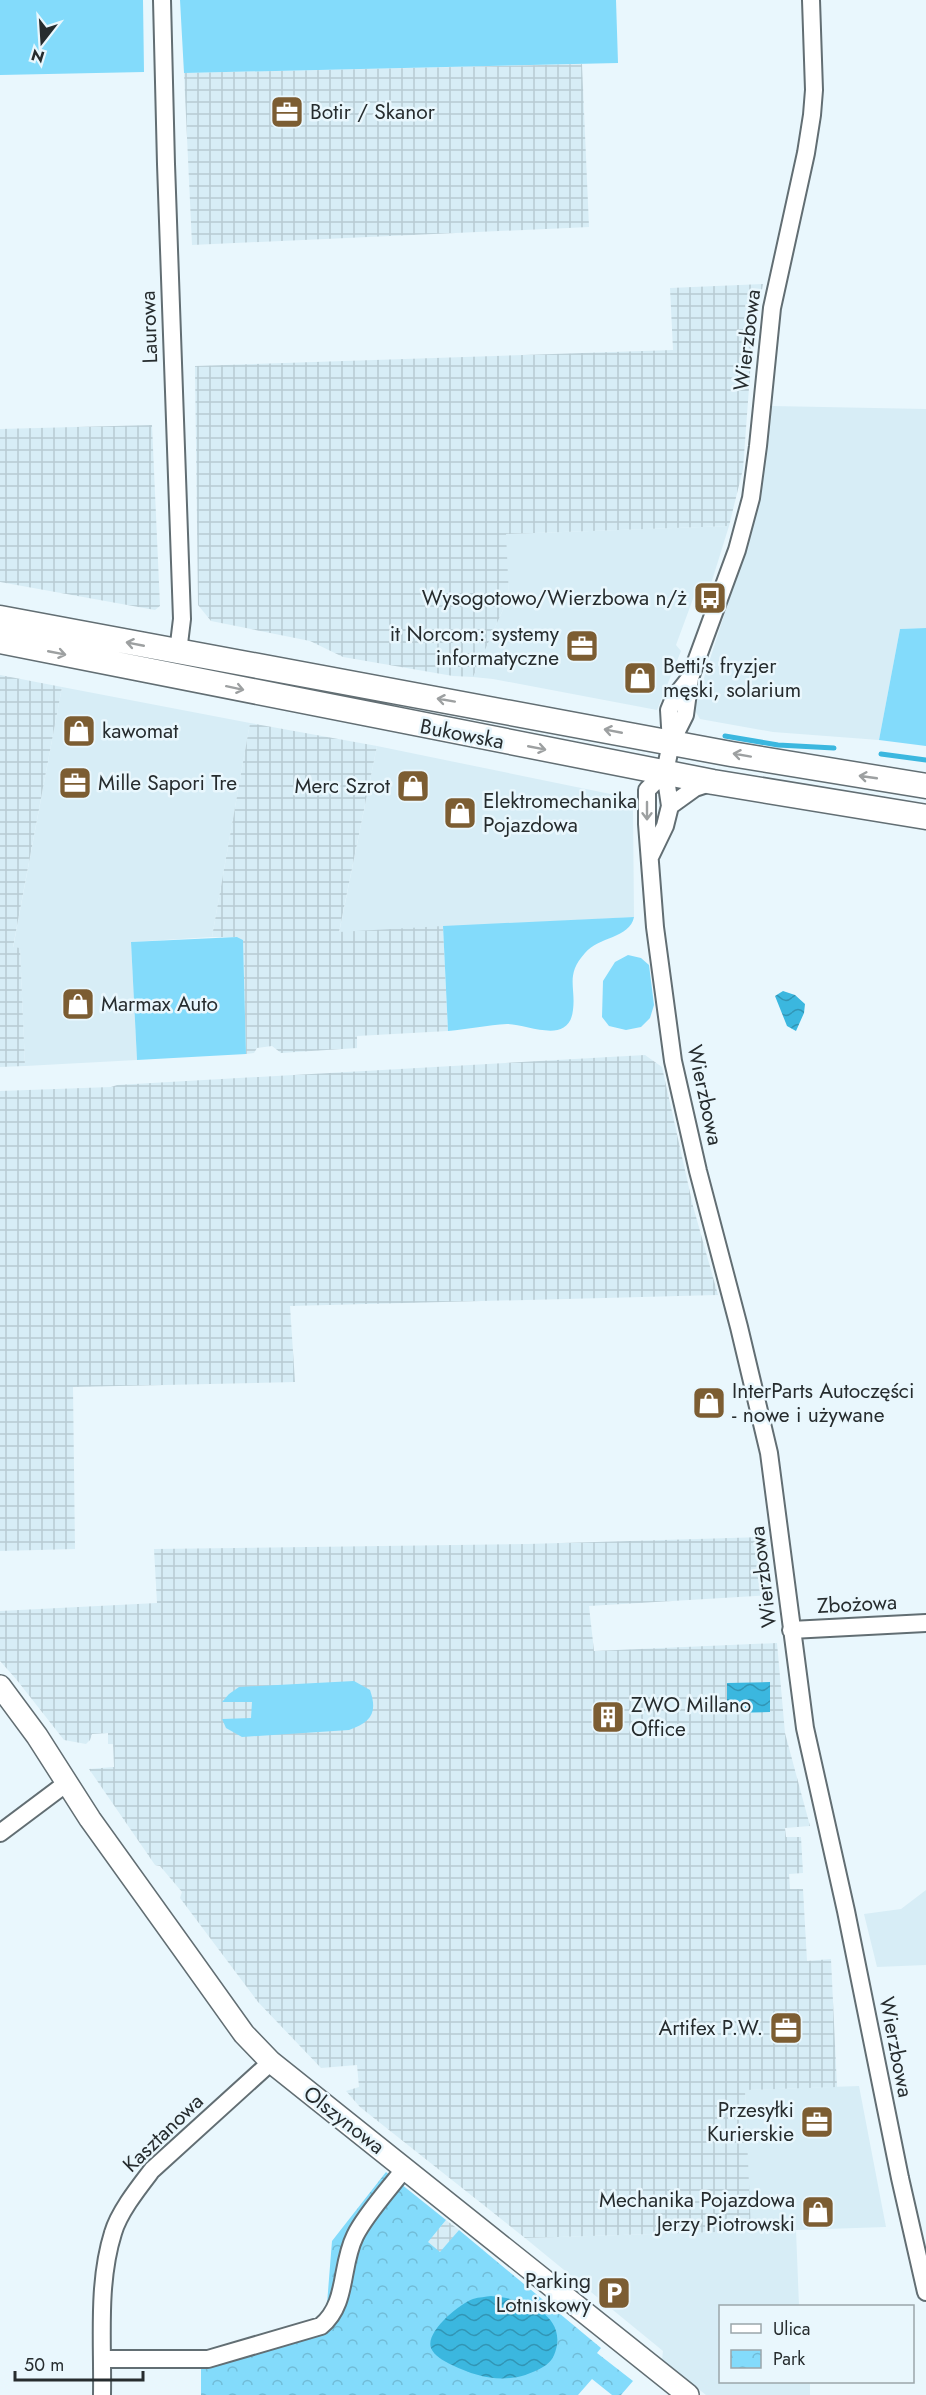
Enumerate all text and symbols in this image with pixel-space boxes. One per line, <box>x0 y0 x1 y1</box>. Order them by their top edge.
north arrow <box>12 12 72 72</box>
text: N <box>28 43 47 69</box>
office icon: Botir / Skanor <box>269 94 305 130</box>
place label: Botir / Skanor <box>310 97 436 127</box>
street label: Wierzbowa <box>726 288 768 392</box>
street label: Laurowa <box>133 290 165 364</box>
bus stop icon: Wysogotowo/Wierzbowa n/ż <box>692 580 728 616</box>
place label: Wysogotowo/Wierzbowa n/ż <box>422 583 687 613</box>
place label: it Norcom: systemy informatyczne <box>390 619 560 673</box>
office icon: it Norcom: systemy informatyczne <box>564 628 600 664</box>
one-way arrow <box>126 638 146 649</box>
one-way arrow <box>48 647 67 659</box>
place label: Betti's fryzjer męski, solarium <box>663 651 801 705</box>
shop icon: Betti's fryzjer męski, solarium <box>622 660 658 696</box>
one-way arrow <box>225 683 244 695</box>
one-way arrow <box>436 694 456 705</box>
street label: Bukowska <box>417 711 507 757</box>
shop icon: kawomat <box>61 713 97 749</box>
place label: kawomat <box>102 716 178 746</box>
one-way arrow <box>604 725 624 736</box>
one-way arrow <box>527 743 546 754</box>
one-way arrow <box>732 750 752 761</box>
office icon: Mille Sapori Tre <box>57 765 93 801</box>
place label: Mille Sapori Tre <box>98 768 237 798</box>
shop icon: Merc Szrot <box>395 768 431 804</box>
place label: Merc Szrot <box>294 771 390 801</box>
one-way arrow <box>859 772 879 783</box>
place label: Elektromechanika Pojazdowa <box>483 786 637 840</box>
shop icon: Elektromechanika Pojazdowa <box>442 795 478 831</box>
one-way arrow <box>641 800 653 820</box>
shop icon: Marmax Auto <box>60 986 96 1022</box>
place label: Marmax Auto <box>101 989 218 1019</box>
street label: Wierzbowa <box>680 1042 730 1148</box>
place label: InterParts Autoczęści - nowe i używane <box>732 1376 914 1430</box>
shop icon: InterParts Autoczęści - nowe i używane <box>691 1385 727 1421</box>
street label: Wierzbowa <box>742 1525 784 1629</box>
street label: Zbożowa <box>816 1587 898 1621</box>
place label: ZWO Millano Office <box>631 1690 751 1744</box>
building icon: ZWO Millano Office <box>590 1699 626 1735</box>
street label: Wierzbowa <box>872 1994 920 2100</box>
office icon: Artifex P.W. <box>768 2010 804 2046</box>
place label: Artifex P.W. <box>658 2013 763 2043</box>
street label: Olszynowa <box>297 2079 391 2161</box>
street label: Kasztanowa <box>116 2087 210 2179</box>
place label: Przesyłki Kurierskie <box>707 2095 794 2149</box>
office icon: Przesyłki Kurierskie <box>799 2104 835 2140</box>
place label: Mechanika Pojazdowa Jerzy Piotrowski <box>599 2185 795 2239</box>
shop icon: Mechanika Pojazdowa Jerzy Piotrowski <box>800 2194 836 2230</box>
place label: Parking Lotniskowy <box>496 2266 592 2320</box>
parking icon: Parking Lotniskowy <box>596 2275 632 2311</box>
legend <box>719 2305 914 2383</box>
text: Ulica <box>773 2316 810 2342</box>
scale bar <box>15 2344 142 2382</box>
text: Park <box>773 2346 805 2372</box>
text: 50 m <box>24 2352 64 2378</box>

